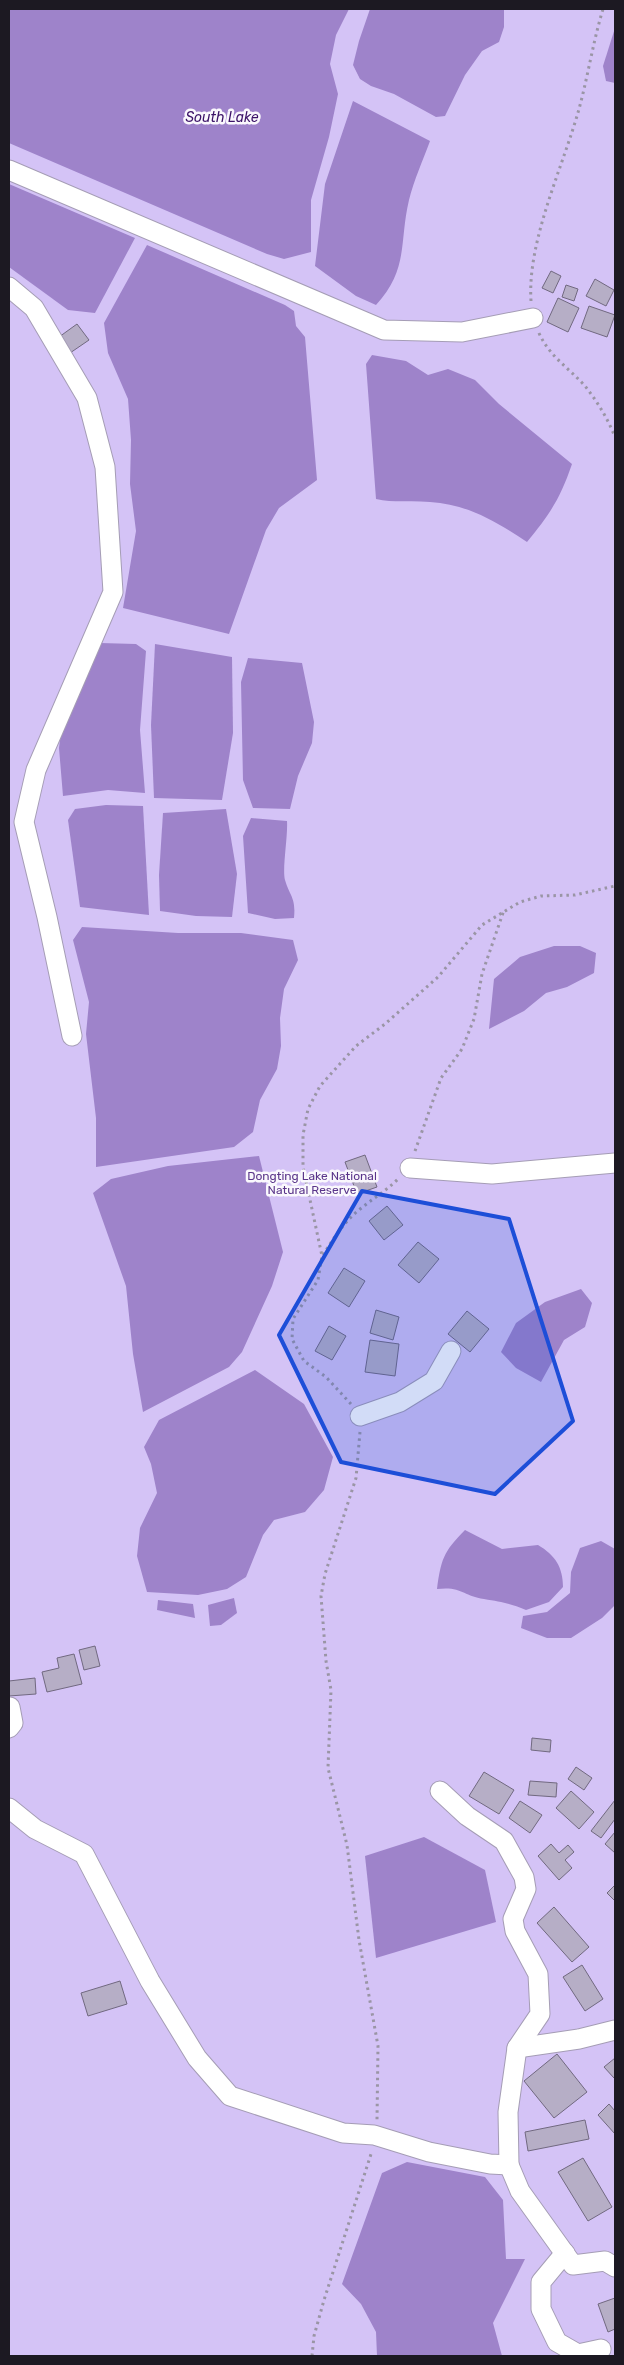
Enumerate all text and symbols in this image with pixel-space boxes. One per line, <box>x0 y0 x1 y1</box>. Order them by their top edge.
water label: South Lake <box>185 109 259 126</box>
park label: Dongting Lake National Natural Reserve <box>247 1169 377 1197</box>

